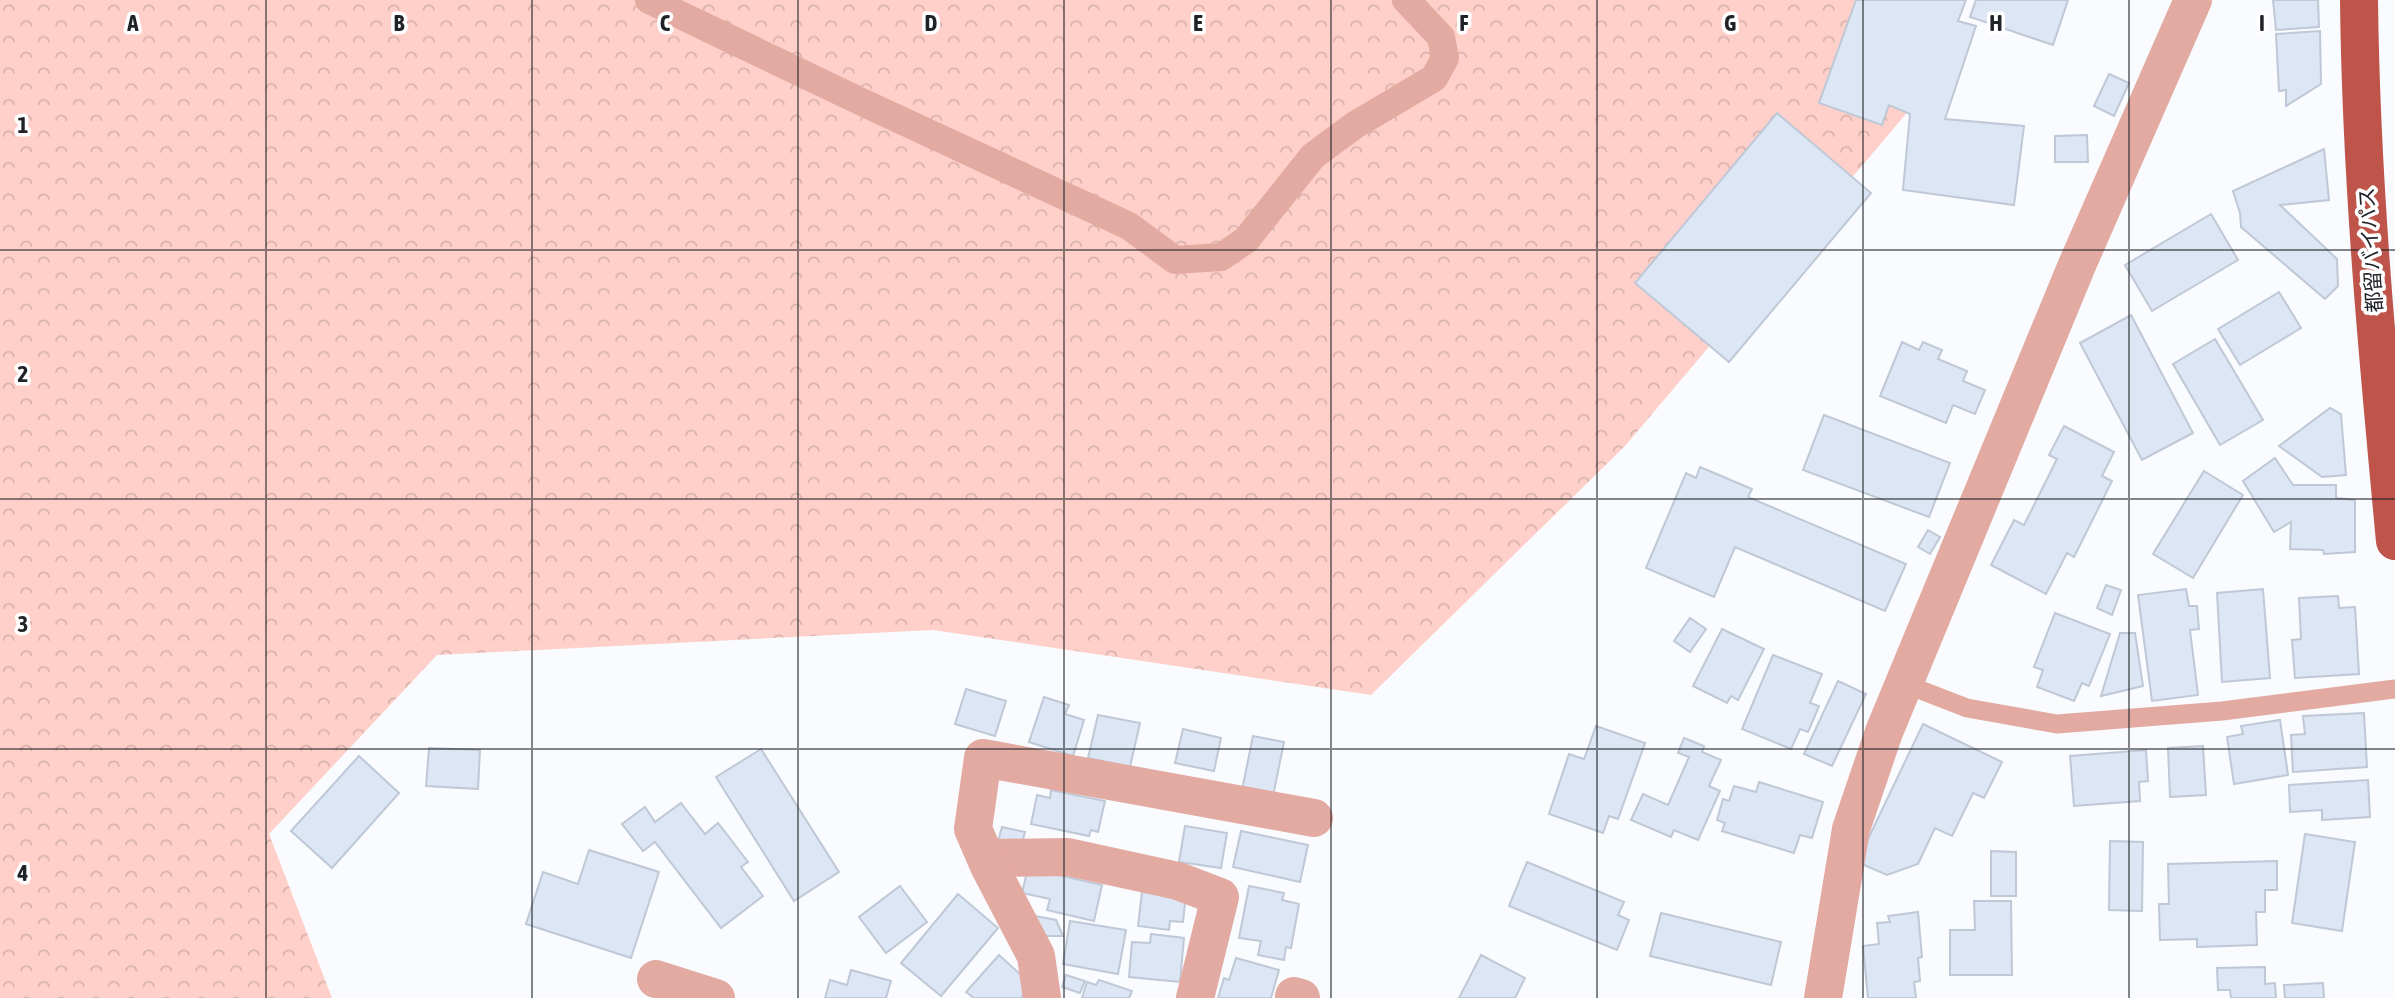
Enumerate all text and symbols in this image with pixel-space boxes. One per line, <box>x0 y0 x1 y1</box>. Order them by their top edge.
text: A <box>126 10 139 36</box>
text: B <box>394 10 405 36</box>
text: C <box>660 10 671 36</box>
text: D <box>925 10 938 36</box>
text: E <box>1193 10 1203 36</box>
text: F <box>1459 10 1469 36</box>
text: G <box>1724 10 1736 36</box>
text: H <box>1989 10 2003 36</box>
text: I <box>2259 10 2265 36</box>
text: 1 <box>18 112 29 138</box>
street label: 都留バイパス <box>2354 187 2386 313</box>
text: 2 <box>18 361 28 387</box>
text: 3 <box>18 611 28 637</box>
text: 4 <box>17 860 29 886</box>

